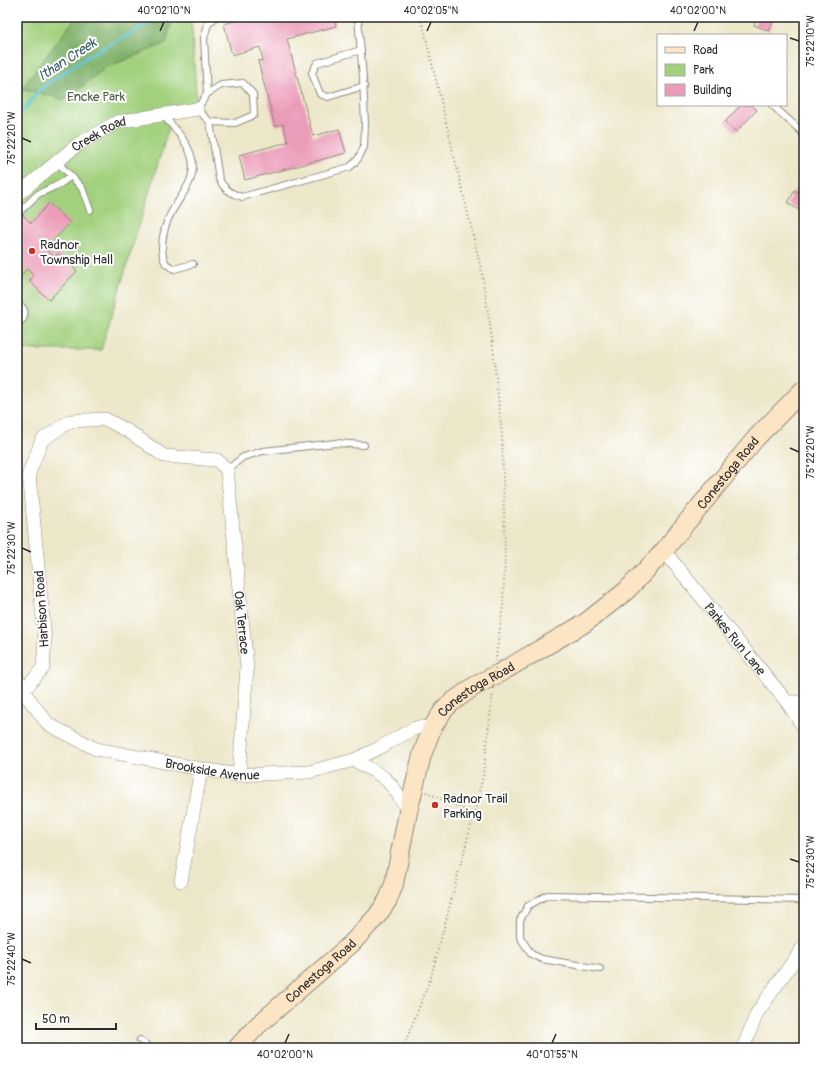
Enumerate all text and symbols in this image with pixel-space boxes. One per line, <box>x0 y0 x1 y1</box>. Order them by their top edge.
text: 40°02'10"N <box>138 5 191 17</box>
text: 40°02'05"N <box>404 5 458 17</box>
text: 40°02'00"N <box>670 5 726 17</box>
text: 75°22'10"W <box>805 15 817 67</box>
water label: Ithan Creek <box>35 34 101 85</box>
legend <box>657 34 787 106</box>
text: Road <box>693 43 718 58</box>
text: Park <box>693 63 714 78</box>
text: Building <box>693 83 732 98</box>
park label: Encke Park <box>67 89 126 105</box>
text: 75°22'20"W <box>6 111 18 165</box>
street label: Creek Road <box>68 114 127 155</box>
place label: Radnor Township Hall <box>40 237 113 268</box>
marker: Radnor Township Hall <box>27 246 37 256</box>
text: 75°22'20"W <box>805 425 817 479</box>
street label: Conestoga Road <box>694 434 763 513</box>
text: 75°22'30"W <box>6 521 18 575</box>
street label: Harbison Road <box>31 570 53 648</box>
street label: Oak Terrace <box>230 590 253 656</box>
street label: Parkes Run Lane <box>700 600 769 679</box>
street label: Conestoga Road <box>435 659 518 720</box>
street label: Brookside Avenue <box>164 755 260 784</box>
place label: Radnor Trail Parking <box>443 791 508 822</box>
marker: Radnor Trail Parking <box>430 800 440 810</box>
text: 75°22'30"W <box>805 835 817 889</box>
text: 75°22'40"W <box>6 932 18 986</box>
street label: Conestoga Road <box>282 936 360 1007</box>
scale bar <box>36 1005 116 1031</box>
text: 50 m <box>42 1012 70 1027</box>
text: 40°02'00"N <box>257 1049 313 1061</box>
text: 40°01'55"N <box>526 1049 578 1061</box>

